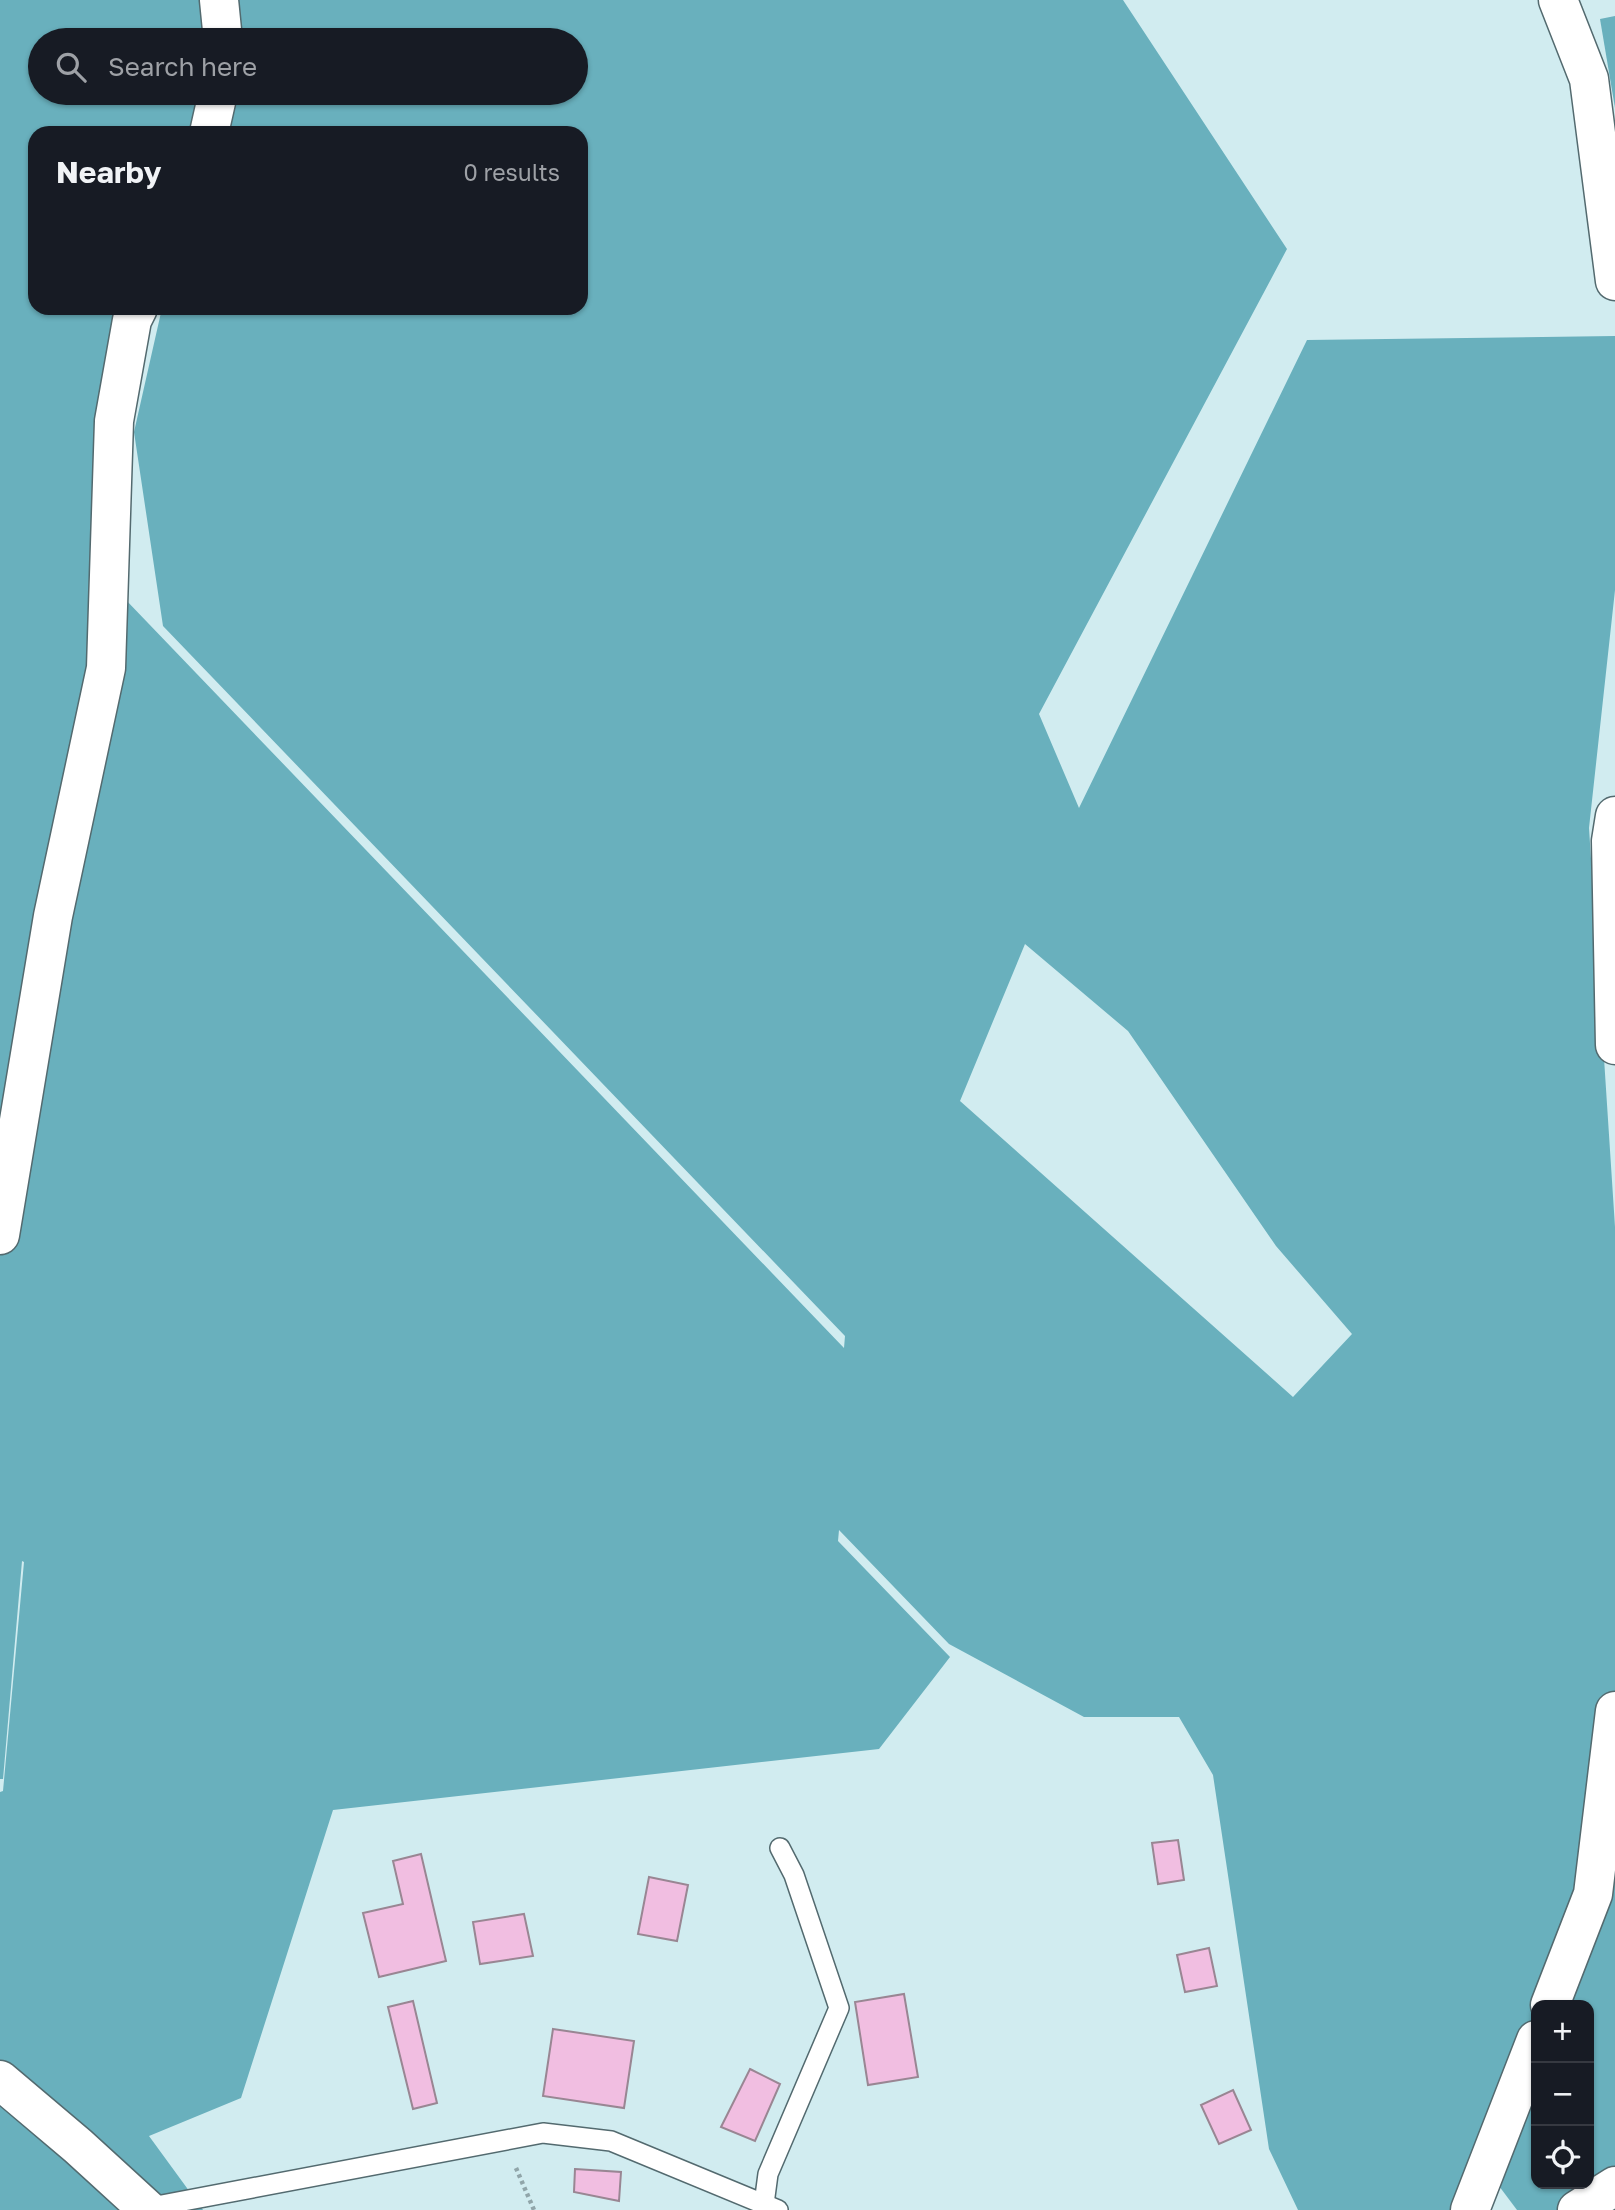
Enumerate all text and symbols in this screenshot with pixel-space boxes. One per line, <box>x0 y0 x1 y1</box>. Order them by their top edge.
search box <box>28 28 588 105</box>
icon: search <box>52 48 90 86</box>
text: Search here <box>108 51 257 82</box>
text: Nearby <box>56 154 161 190</box>
text: 0 results <box>464 158 560 186</box>
map controls <box>1531 2000 1594 2189</box>
button: + <box>1531 2000 1594 2063</box>
button: − <box>1531 2063 1594 2126</box>
button: locate <box>1531 2126 1594 2189</box>

